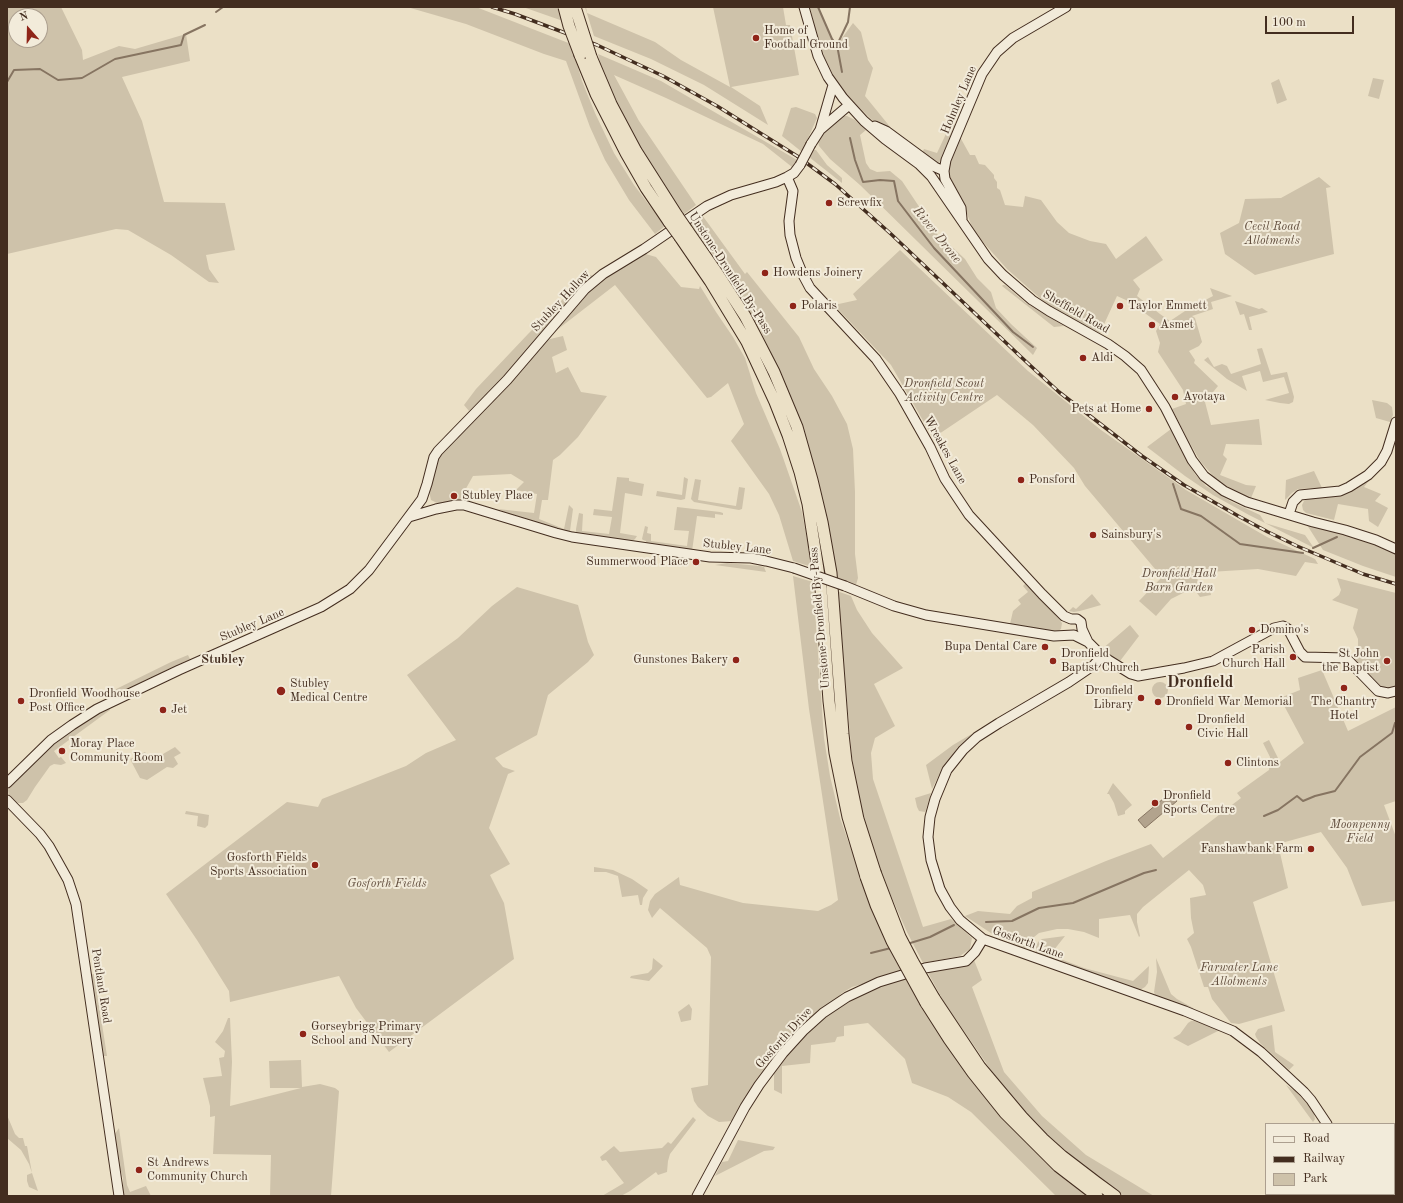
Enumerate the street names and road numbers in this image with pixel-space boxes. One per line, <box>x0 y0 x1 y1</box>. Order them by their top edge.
street label: Holmley Lane <box>938 64 980 136</box>
street label: Unstone-Dronfield By-Pass <box>685 209 775 337</box>
street label: Stubley Hollow <box>529 267 593 335</box>
street label: Sheffield Road <box>1040 287 1112 337</box>
street label: Wreakes Lane <box>920 414 970 486</box>
street label: Stubley Lane <box>702 536 772 558</box>
street label: Unstone-Dronfield By-Pass <box>807 547 833 689</box>
street label: Stubley Lane <box>218 605 286 645</box>
street label: Gosforth Lane <box>990 923 1066 963</box>
street label: Pentland Road <box>88 947 114 1025</box>
street label: Gosforth Drive <box>753 1004 815 1072</box>

